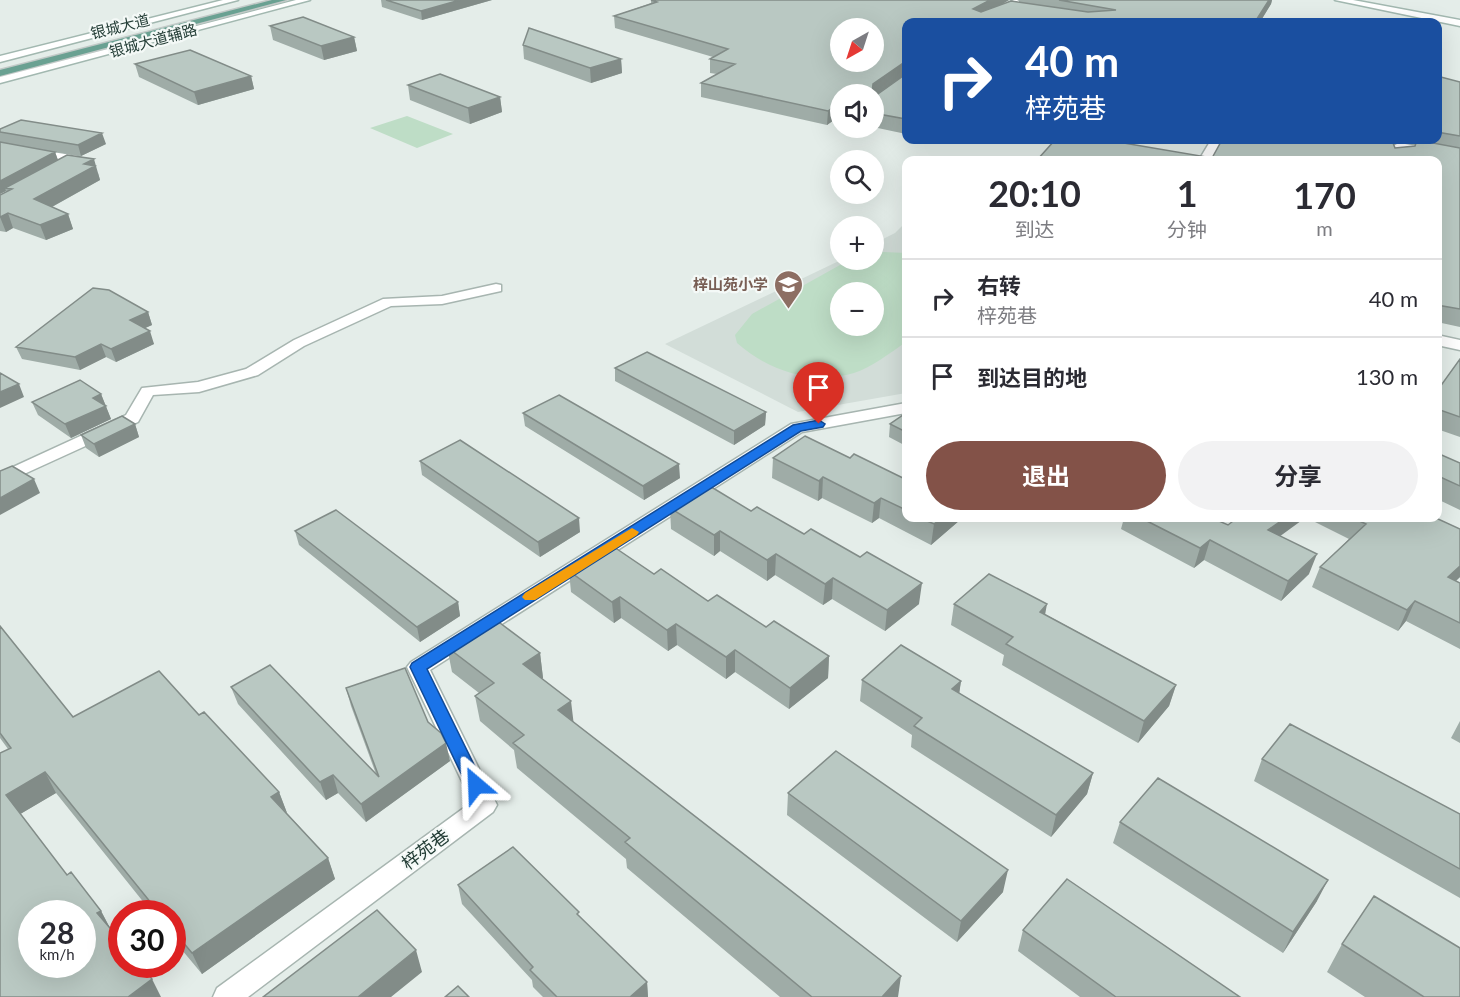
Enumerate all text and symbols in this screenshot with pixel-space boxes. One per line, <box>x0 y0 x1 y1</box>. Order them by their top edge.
street label: 银城大道 <box>89 10 151 42</box>
north arrow <box>830 18 884 72</box>
map controls <box>830 18 884 336</box>
street label: 银城大道辅路 <box>107 20 199 60</box>
text: 40 m <box>1025 36 1119 86</box>
icon: right <box>926 42 1004 120</box>
button: sound <box>830 84 884 138</box>
text: 梓苑巷 <box>1025 91 1106 124</box>
button: search <box>830 150 884 204</box>
text: 20:10 <box>988 171 1081 215</box>
text: 1 <box>1177 171 1198 215</box>
text: 170 <box>1293 173 1356 217</box>
button: + <box>830 216 884 270</box>
text: m <box>1316 216 1333 240</box>
text: 到达 <box>1015 217 1055 241</box>
text: 分钟 <box>1167 217 1207 241</box>
school or university icon: 梓山苑小学 <box>773 268 805 310</box>
text: 右转 <box>977 272 1021 299</box>
place label: 梓山苑小学 <box>693 275 768 293</box>
button: − <box>830 282 884 336</box>
icon: right <box>926 282 959 315</box>
text: 40 m <box>1369 285 1418 312</box>
text: 梓苑巷 <box>977 303 1037 327</box>
icon: arrive <box>926 360 959 393</box>
pin <box>793 362 844 424</box>
text: 130 m <box>1356 363 1418 390</box>
text: 到达目的地 <box>977 364 1087 391</box>
icon: arrive <box>802 371 835 404</box>
button: 退出 <box>926 441 1166 510</box>
button: 分享 <box>1178 441 1418 510</box>
position arrow <box>444 753 508 817</box>
street label: 梓苑巷 <box>397 824 453 874</box>
speed limit sign: 30 <box>108 900 186 978</box>
text: 28 <box>40 914 74 950</box>
text: km/h <box>39 945 75 963</box>

